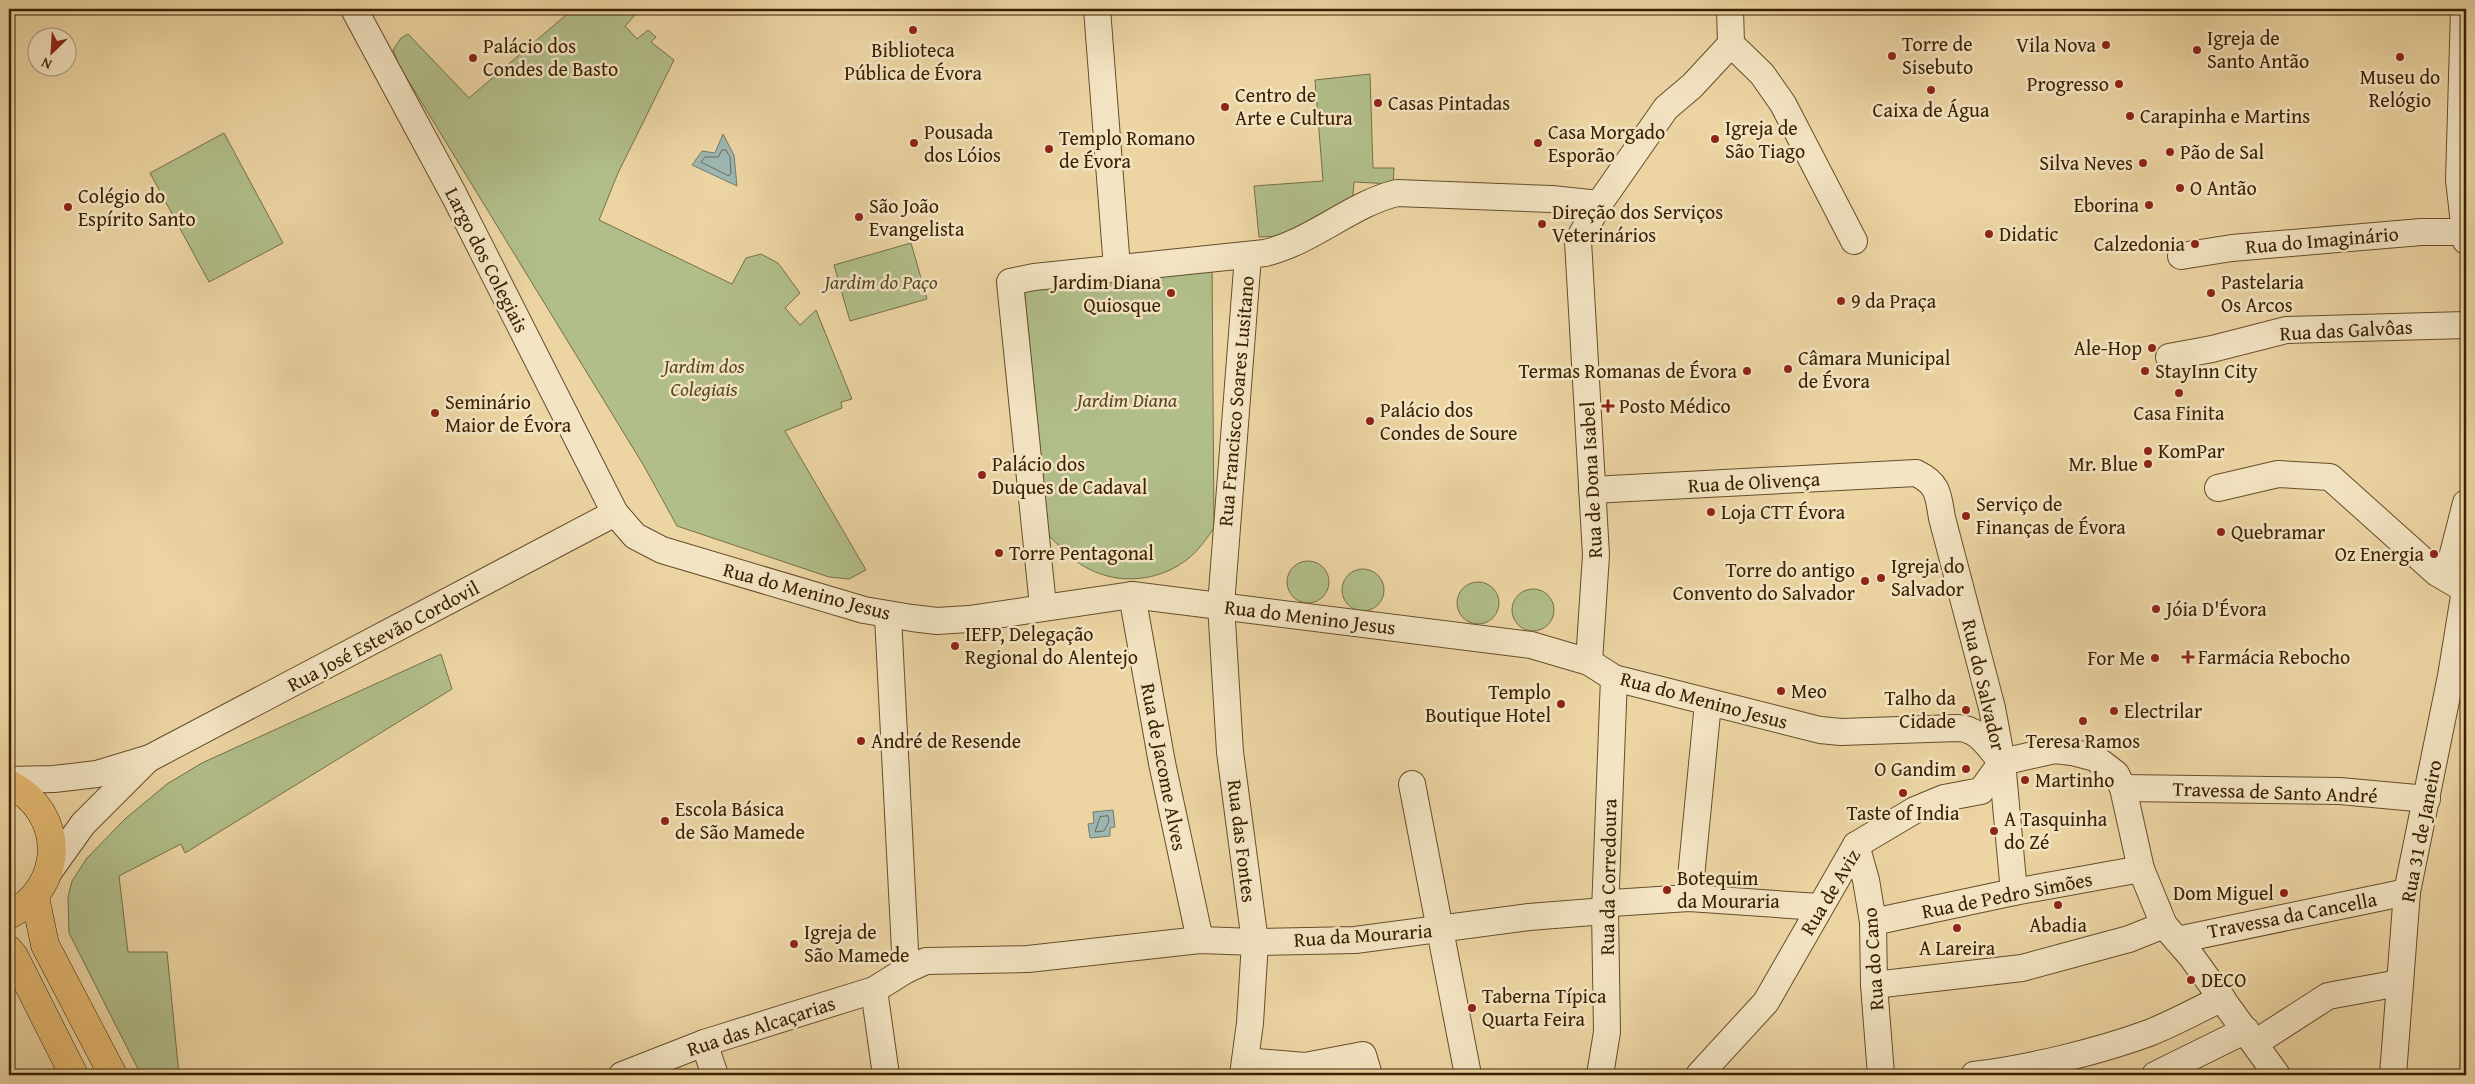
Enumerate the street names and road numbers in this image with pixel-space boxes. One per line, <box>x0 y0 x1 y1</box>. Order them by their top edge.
street label: Largo dos Colegiais <box>438 182 537 338</box>
street label: Rua do Imaginário <box>2244 218 2400 261</box>
street label: Rua Francisco Soares Lusitano <box>1210 274 1261 528</box>
street label: Rua das Galvôas <box>2279 312 2413 347</box>
street label: Rua de Dona Isabel <box>1572 400 1609 559</box>
street label: Rua de Olivença <box>1687 464 1821 499</box>
street label: Rua do Menino Jesus <box>720 554 894 627</box>
street label: Rua José Estevão Cordovil <box>282 572 484 699</box>
street label: Rua do Menino Jesus <box>1223 592 1397 641</box>
street label: Rua do Salvador <box>1955 616 2014 754</box>
street label: Rua do Menino Jesus <box>1617 663 1791 736</box>
street label: Rua de Jacome Alves <box>1134 681 1195 853</box>
street label: Rua 31 de Janeiro <box>2392 757 2449 905</box>
street label: Travessa de Santo André <box>2172 773 2378 810</box>
street label: Rua das Fontes <box>1221 778 1264 904</box>
street label: Rua da Corredoura <box>1592 798 1623 956</box>
street label: Rua de Aviz <box>1792 843 1867 940</box>
street label: Rua de Pedro Simões <box>1919 864 2095 925</box>
street label: Travessa da Cancella <box>2205 884 2380 945</box>
street label: Rua do Cano <box>1854 907 1891 1012</box>
street label: Rua da Mouraria <box>1293 915 1434 954</box>
street label: Rua das Alcaçarias <box>683 988 839 1063</box>

